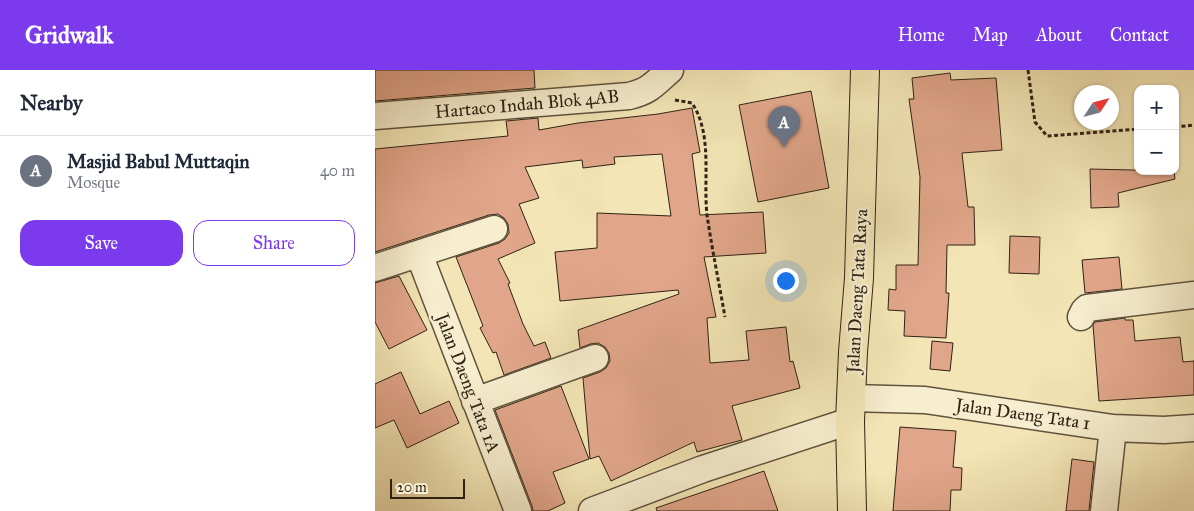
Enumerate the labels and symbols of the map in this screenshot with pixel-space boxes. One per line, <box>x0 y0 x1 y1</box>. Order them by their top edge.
street label: Hartaco Indah Blok 4AB <box>434 85 620 123</box>
north arrow <box>1074 85 1119 130</box>
pin: A <box>768 106 800 147</box>
street label: Jalan Daeng Tata Raya <box>842 208 873 376</box>
your location <box>773 268 799 294</box>
street label: Jalan Daeng Tata 1A <box>430 308 505 456</box>
street label: Jalan Daeng Tata 1 <box>952 393 1092 435</box>
scale bar <box>390 476 465 499</box>

